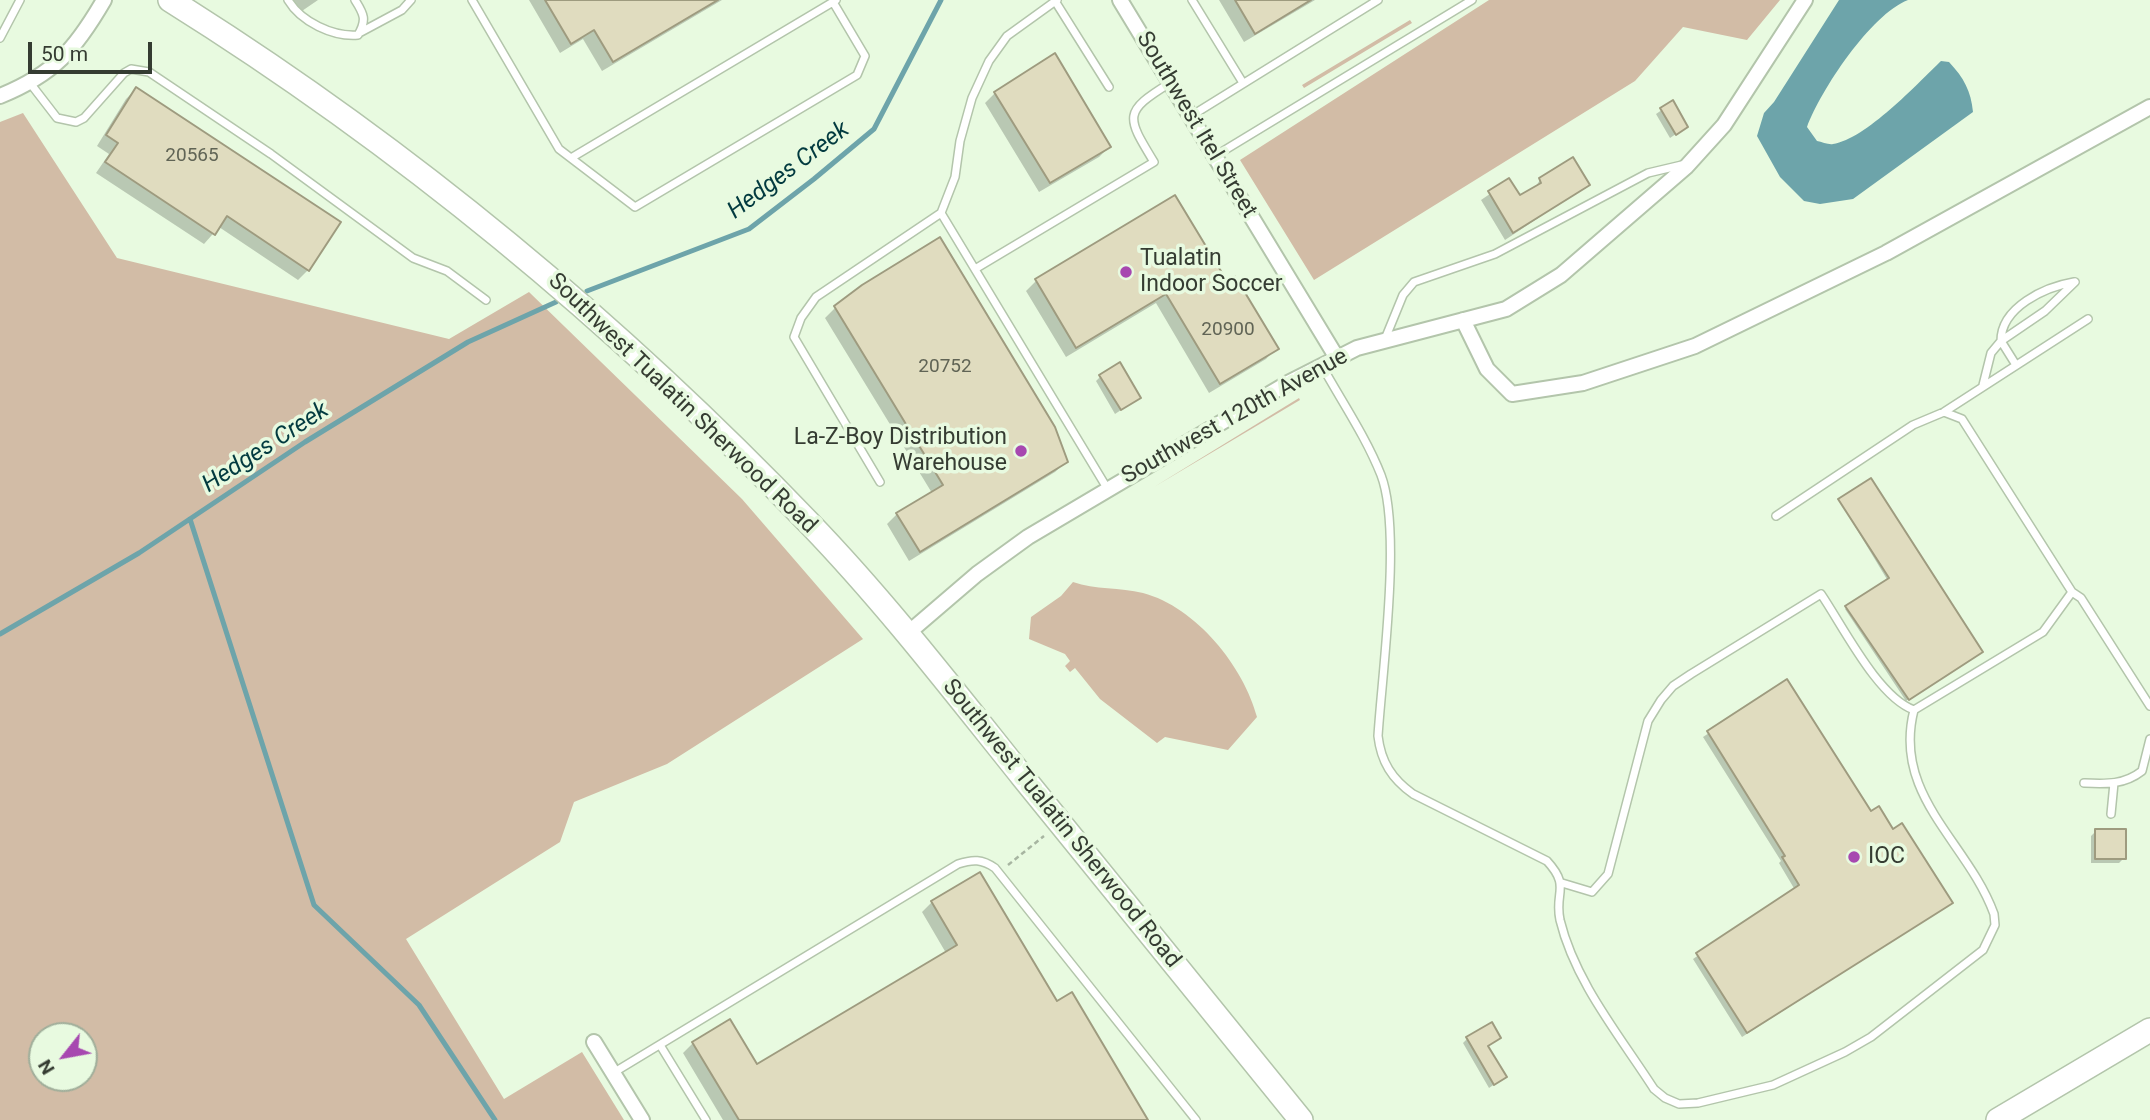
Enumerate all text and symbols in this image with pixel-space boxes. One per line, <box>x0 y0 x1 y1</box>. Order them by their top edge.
street label: Southwest Itel Street <box>1130 27 1262 223</box>
scale bar <box>32 28 156 72</box>
text: 50 m <box>41 42 88 66</box>
water label: Hedges Creek <box>723 116 855 226</box>
house number: 20565 <box>165 145 219 167</box>
place label: Tualatin Indoor Soccer <box>1140 245 1283 299</box>
marker: Tualatin Indoor Soccer <box>1118 264 1134 280</box>
street label: Southwest Tualatin Sherwood Road <box>542 268 822 540</box>
house number: 20900 <box>1201 319 1255 341</box>
street label: Southwest 120th Avenue <box>1117 343 1353 491</box>
house number: 20752 <box>918 356 972 378</box>
water label: Hedges Creek <box>197 397 335 499</box>
place label: La-Z-Boy Distribution Warehouse <box>794 424 1007 478</box>
marker: La-Z-Boy Distribution Warehouse <box>1013 443 1029 459</box>
street label: Southwest Tualatin Sherwood Road <box>936 674 1186 974</box>
place label: IOC <box>1868 843 1905 871</box>
marker: IOC <box>1846 849 1862 865</box>
north arrow <box>28 1022 98 1092</box>
text: N <box>33 1055 60 1079</box>

